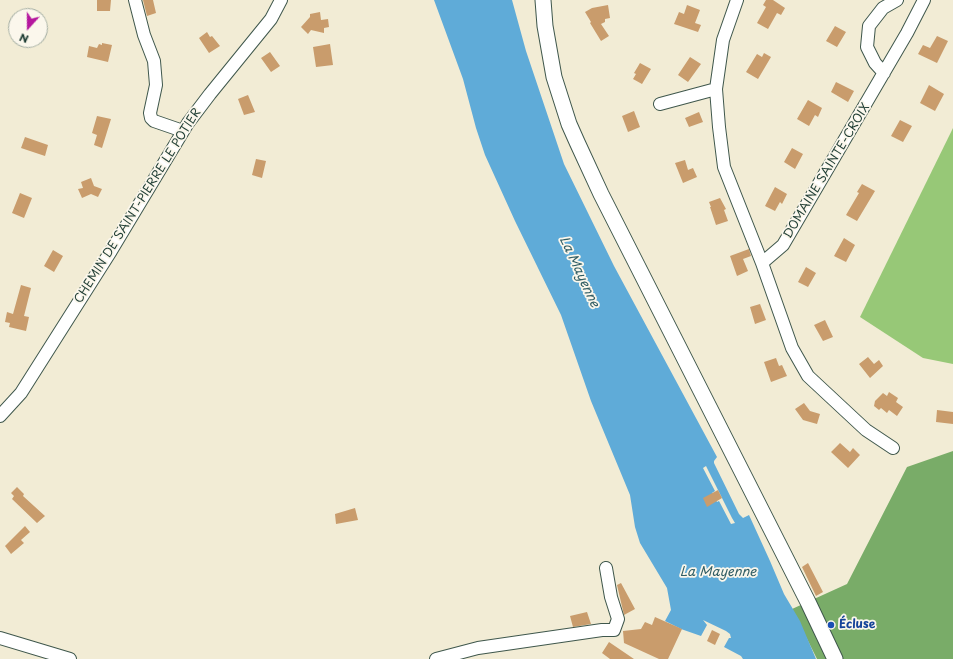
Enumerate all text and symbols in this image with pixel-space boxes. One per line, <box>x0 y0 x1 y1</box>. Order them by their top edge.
north arrow <box>8 8 48 48</box>
text: N <box>17 29 31 48</box>
street label: DOMAINE SAINTE-CROIX <box>781 101 873 241</box>
street label: CHEMIN DE SAINT-PIERRE LE POTIER <box>72 106 204 306</box>
water label: La Mayenne <box>556 234 602 310</box>
water label: La Mayenne <box>680 564 756 580</box>
place label: Écluse <box>839 618 875 632</box>
marker: Écluse <box>826 620 836 630</box>

